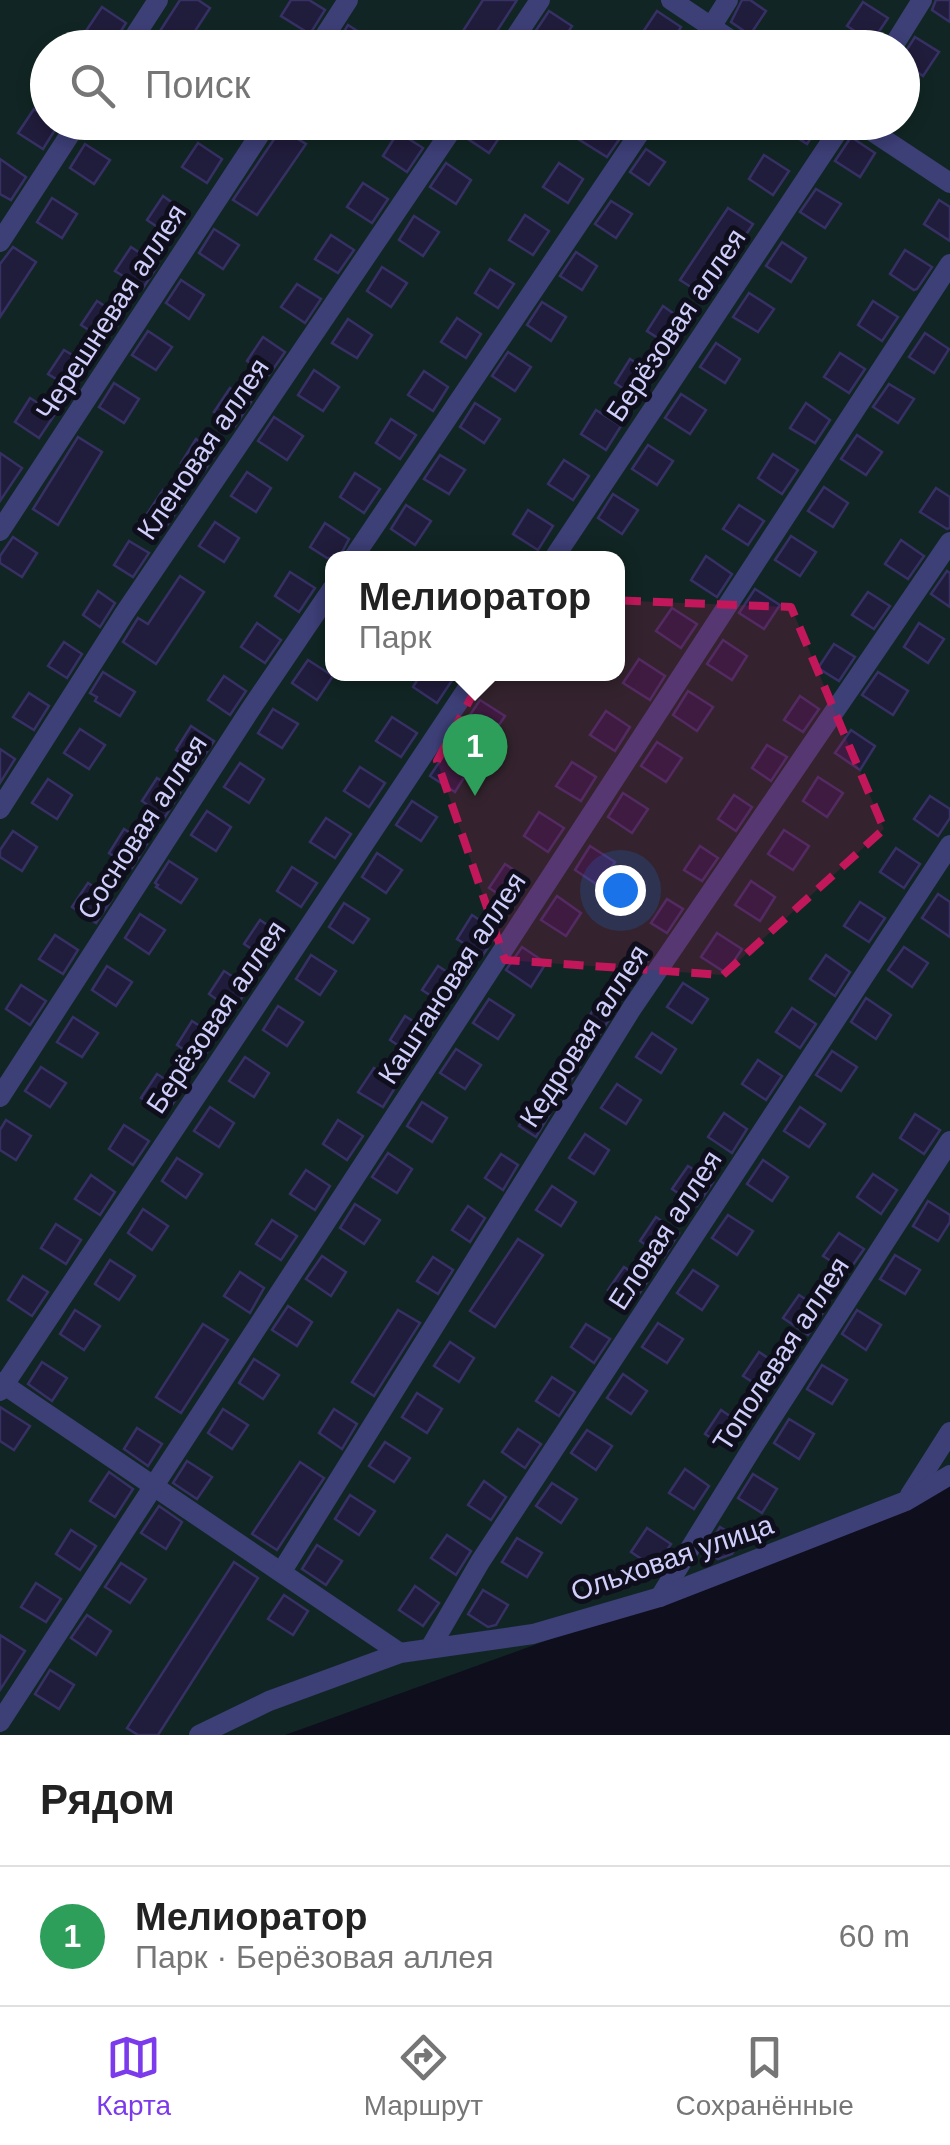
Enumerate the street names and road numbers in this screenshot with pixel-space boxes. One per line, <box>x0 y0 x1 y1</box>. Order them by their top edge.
street label: Черешневая аллея <box>30 198 192 426</box>
street label: Берёзовая аллея <box>600 223 752 427</box>
street label: Кленовая аллея <box>131 353 275 545</box>
street label: Сосновая аллея <box>71 729 213 925</box>
street label: Каштановая аллея <box>372 867 532 1089</box>
street label: Берёзовая аллея <box>140 915 292 1119</box>
street label: Кедровая аллея <box>514 939 654 1133</box>
street label: Еловая аллея <box>602 1145 728 1315</box>
street label: Тополевая аллея <box>707 1251 855 1457</box>
street label: Ольховая улица <box>567 1509 778 1607</box>

